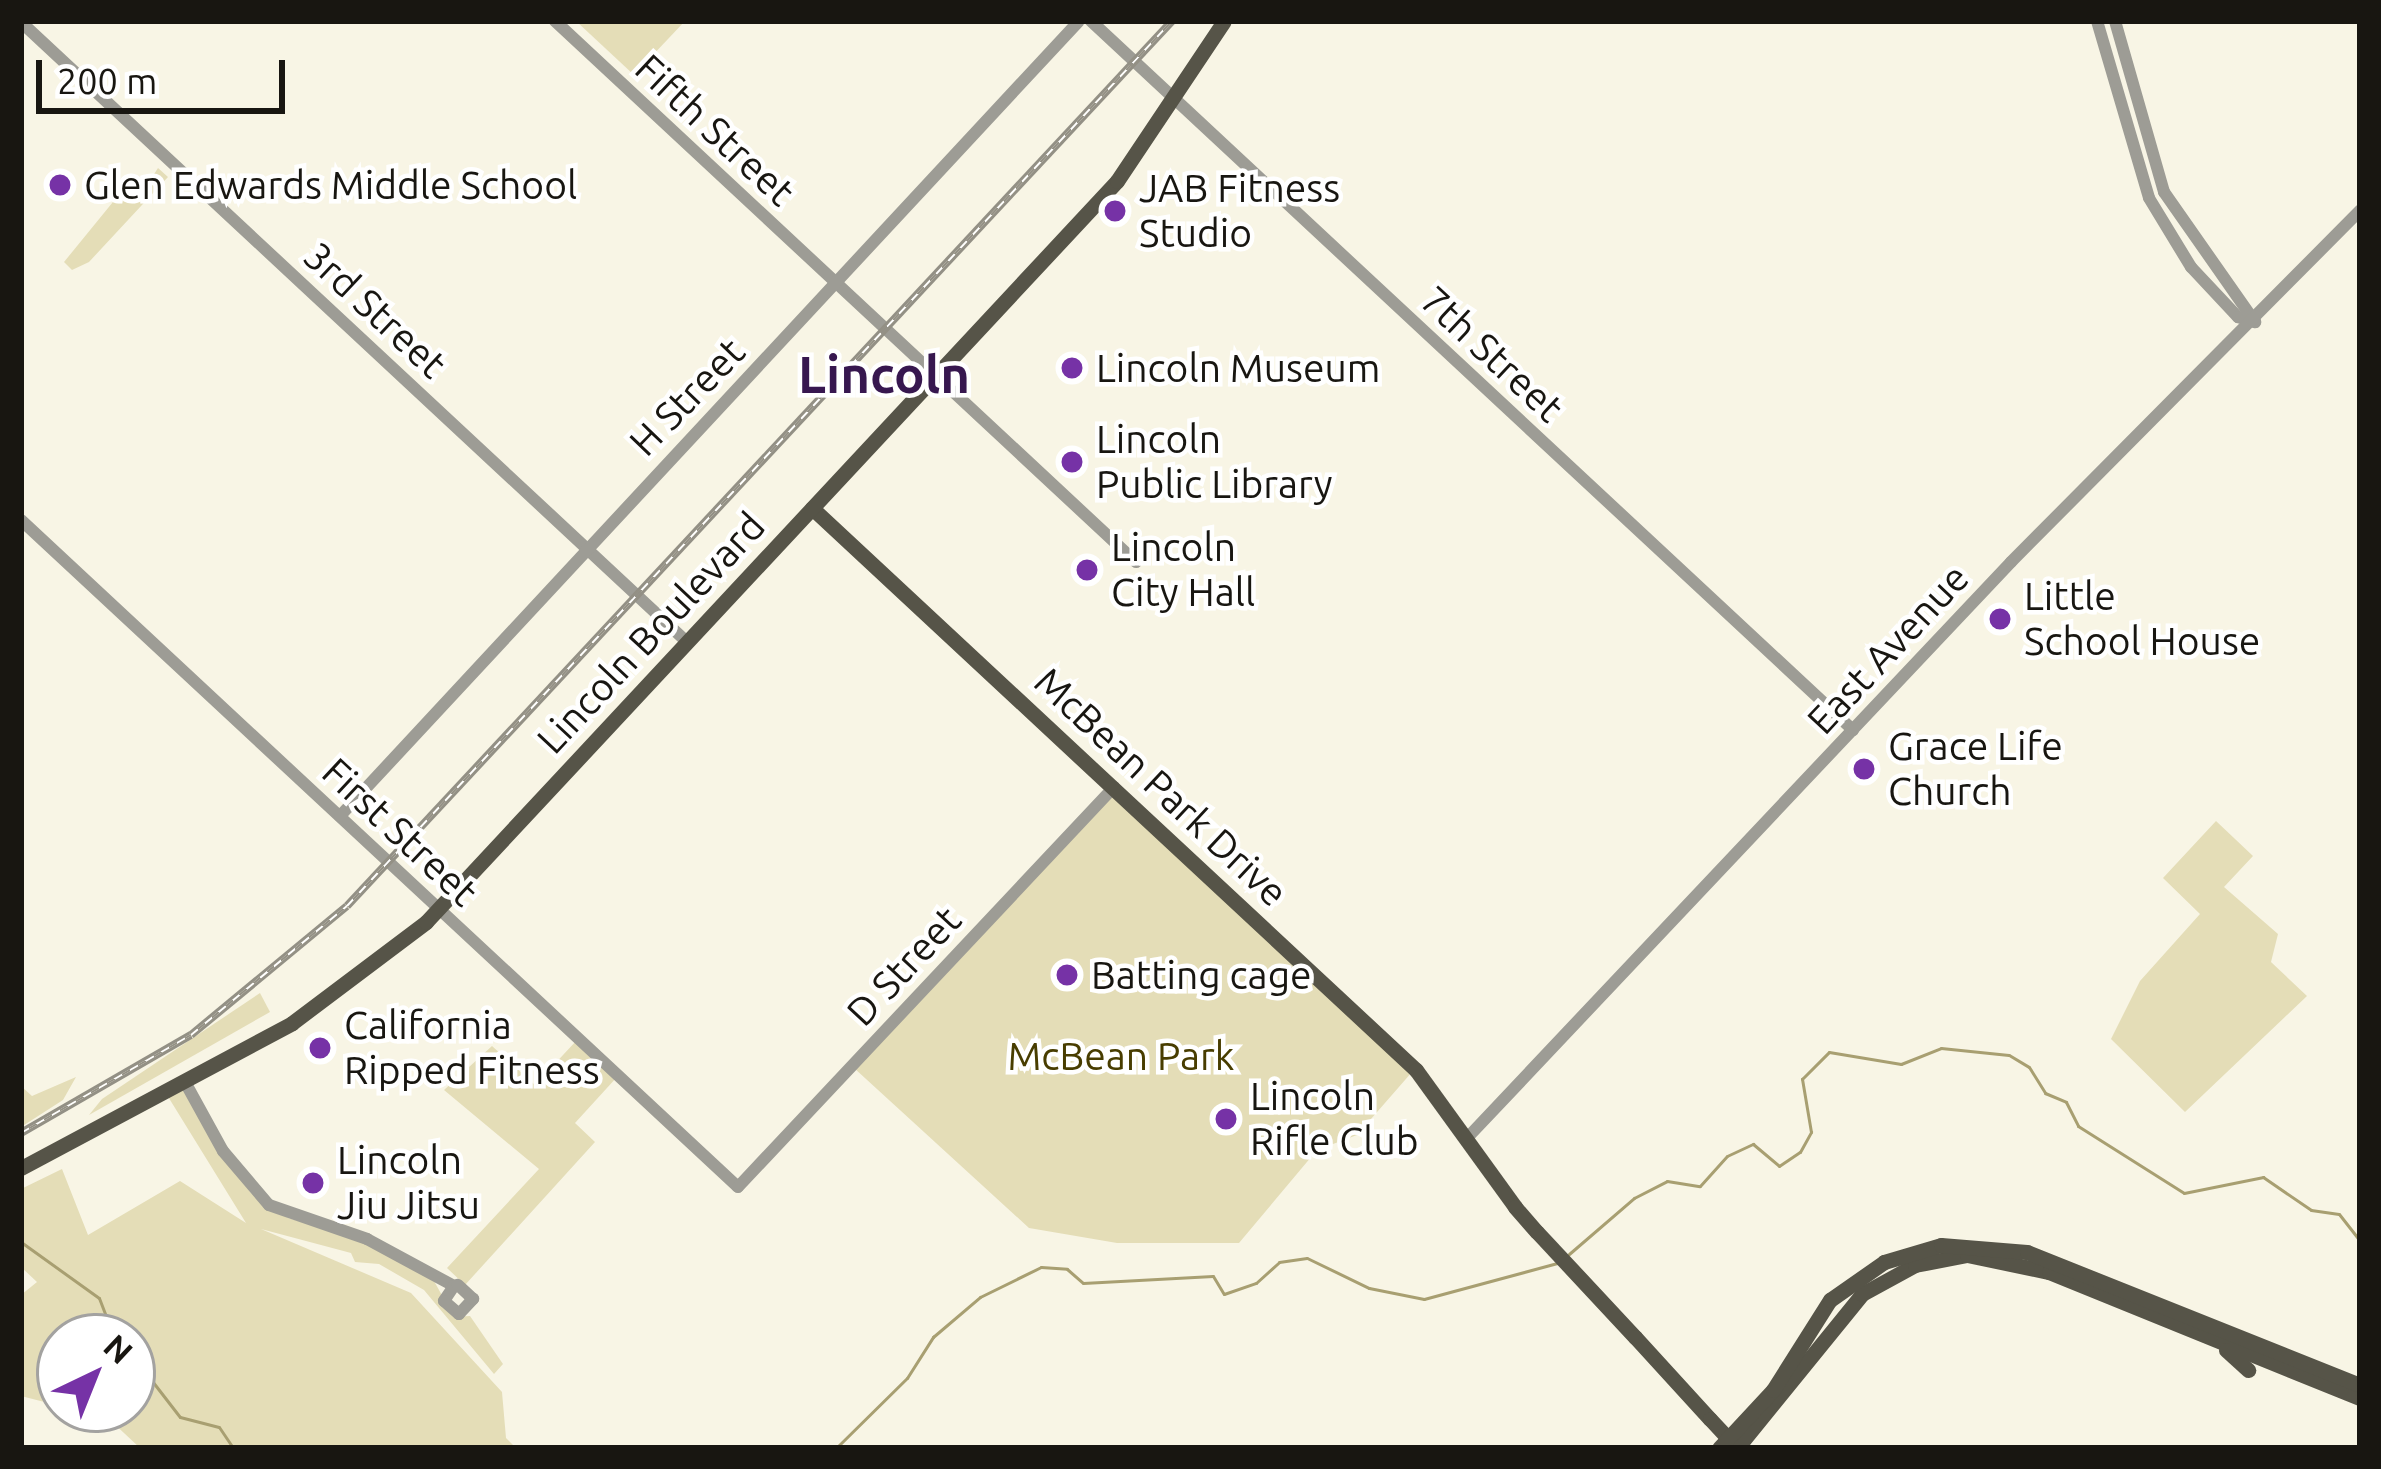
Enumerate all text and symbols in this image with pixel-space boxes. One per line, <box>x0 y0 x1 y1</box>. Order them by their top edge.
scale bar <box>42 36 291 110</box>
street label: Fifth Street <box>626 45 804 215</box>
text: 200 m <box>57 60 157 101</box>
place label: Glen Edwards Middle School <box>84 162 577 208</box>
place label: JAB Fitness Studio <box>1139 166 1340 257</box>
marker: Glen Edwards Middle School <box>47 172 73 198</box>
marker: JAB Fitness Studio <box>1102 198 1128 224</box>
street label: 3rd Street <box>294 232 456 388</box>
street label: 7th Street <box>1411 276 1573 432</box>
street label: H Street <box>620 329 754 465</box>
district label: Lincoln <box>798 343 970 405</box>
place label: Lincoln Museum <box>1096 345 1380 391</box>
marker: Lincoln Museum <box>1059 355 1085 381</box>
place label: Lincoln Public Library <box>1096 417 1333 508</box>
marker: Lincoln Public Library <box>1059 449 1085 475</box>
street label: Lincoln Boulevard <box>527 503 775 763</box>
place label: Lincoln City Hall <box>1111 525 1255 616</box>
street label: East Avenue <box>1798 555 1978 743</box>
marker: Lincoln City Hall <box>1074 557 1100 583</box>
place label: Little School House <box>2024 574 2260 665</box>
marker: Little School House <box>1987 606 2013 632</box>
street label: McBean Park Drive <box>1025 658 1297 916</box>
place label: Grace Life Church <box>1888 724 2063 815</box>
street label: First Street <box>313 748 487 916</box>
marker: Grace Life Church <box>1851 756 1877 782</box>
street label: D Street <box>837 897 971 1035</box>
place label: Batting cage <box>1091 952 1312 998</box>
marker: Batting cage <box>1054 962 1080 988</box>
place label: California Ripped Fitness <box>344 1003 600 1094</box>
park label: McBean Park <box>1007 1033 1235 1079</box>
marker: California Ripped Fitness <box>307 1035 333 1061</box>
place label: Lincoln Rifle Club <box>1250 1074 1419 1165</box>
marker: Lincoln Rifle Club <box>1213 1106 1239 1132</box>
place label: Lincoln Jiu Jitsu <box>337 1138 480 1229</box>
marker: Lincoln Jiu Jitsu <box>300 1170 326 1196</box>
north arrow <box>36 1313 156 1433</box>
text: N <box>97 1327 140 1370</box>

